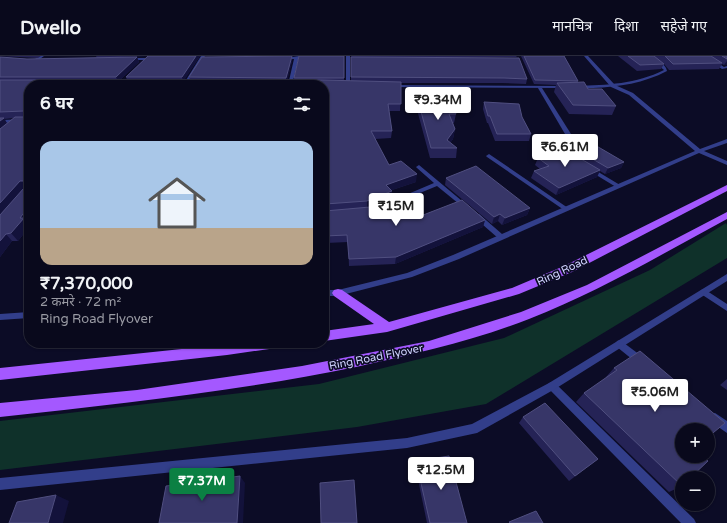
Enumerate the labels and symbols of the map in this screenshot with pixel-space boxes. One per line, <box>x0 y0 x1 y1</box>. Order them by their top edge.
pin: ₹9.34M <box>405 87 471 121</box>
pin: ₹6.61M <box>532 134 598 168</box>
pin: ₹15M <box>372 193 420 227</box>
street label: Ring Road <box>534 254 590 288</box>
street label: Ring Road Flyover <box>328 341 425 372</box>
pin: ₹5.06M <box>622 379 688 413</box>
pin: ₹12.5M <box>408 457 474 491</box>
pin: ₹7.37M <box>169 468 235 502</box>

